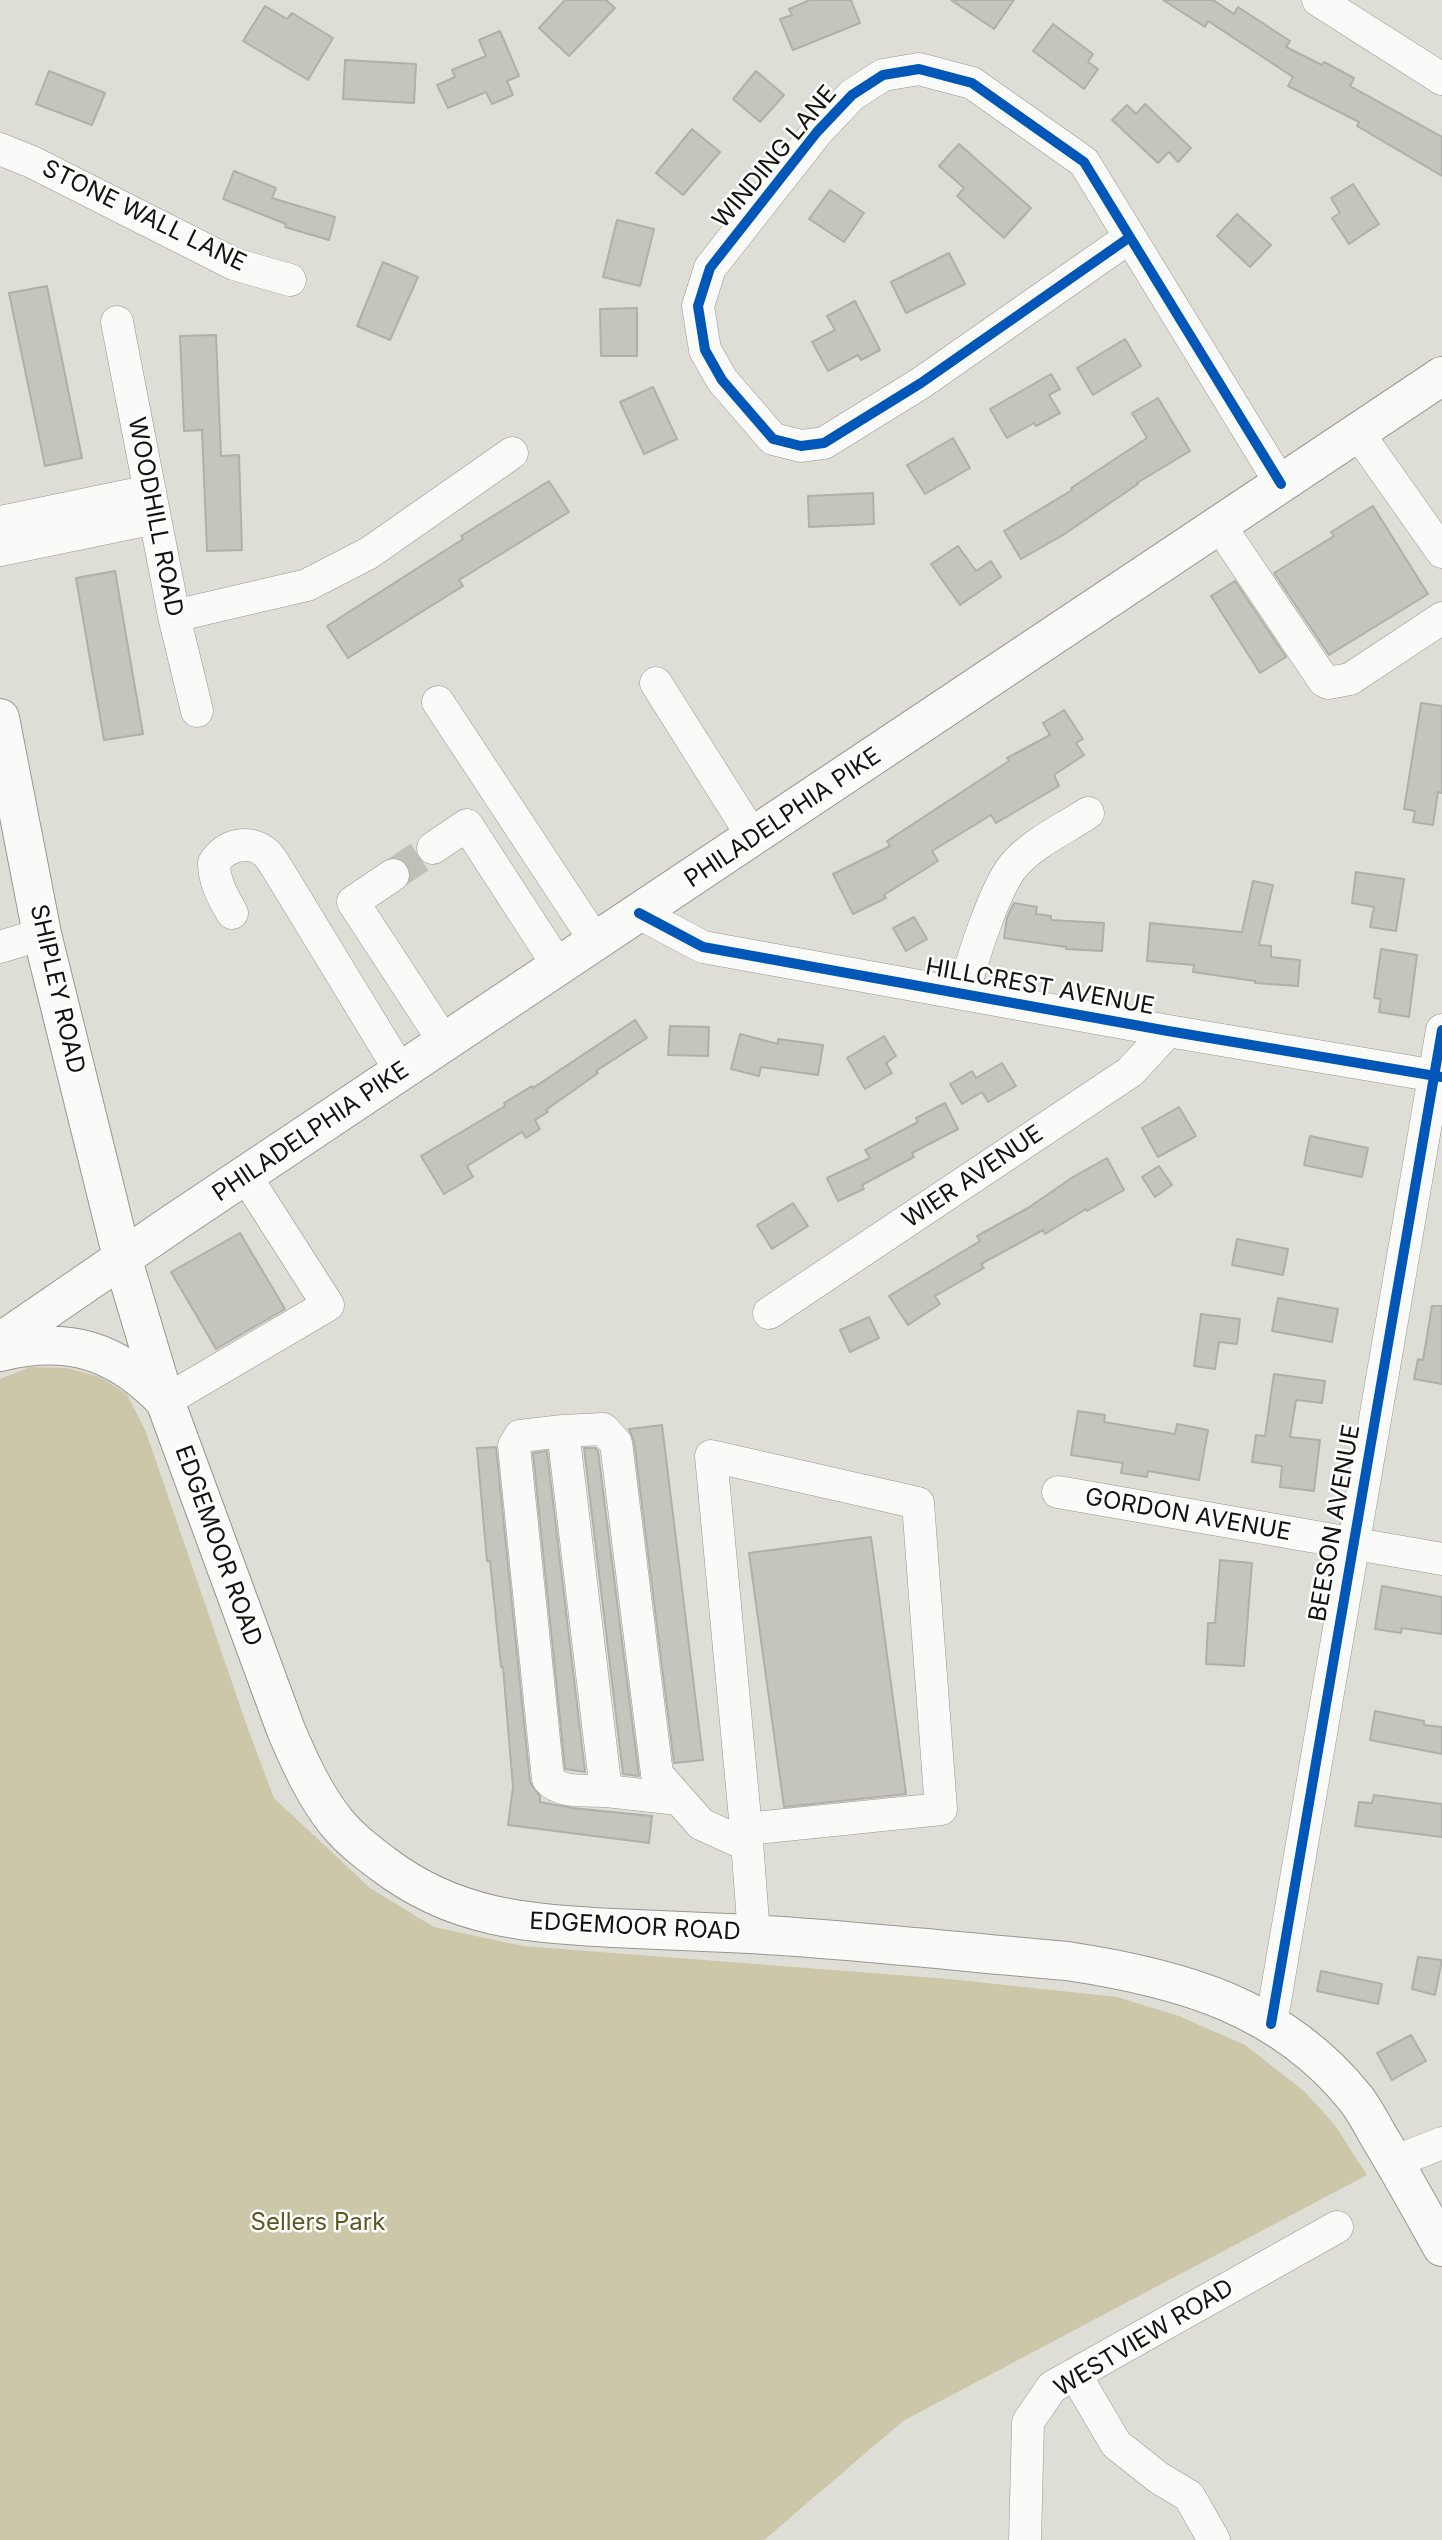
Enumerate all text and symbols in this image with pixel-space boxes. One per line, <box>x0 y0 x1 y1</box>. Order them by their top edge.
street label: WINDING LANE <box>707 80 843 234</box>
street label: STONE WALL LANE <box>37 154 251 278</box>
street label: WOODHILL ROAD <box>122 415 188 619</box>
street label: PHILADELPHIA PIKE <box>679 742 887 894</box>
street label: SHIPLEY ROAD <box>24 902 90 1076</box>
street label: HILLCREST AVENUE <box>923 953 1157 1021</box>
street label: PHILADELPHIA PIKE <box>207 1056 415 1208</box>
street label: WIER AVENUE <box>897 1119 1049 1235</box>
street label: BEESON AVENUE <box>1304 1422 1366 1624</box>
street label: EDGEMOOR ROAD <box>168 1442 268 1650</box>
street label: GORDON AVENUE <box>1083 1483 1293 1547</box>
street label: EDGEMOOR ROAD <box>529 1907 741 1947</box>
park label: Sellers Park <box>251 2209 385 2237</box>
street label: WESTVIEW ROAD <box>1049 2273 1239 2403</box>

